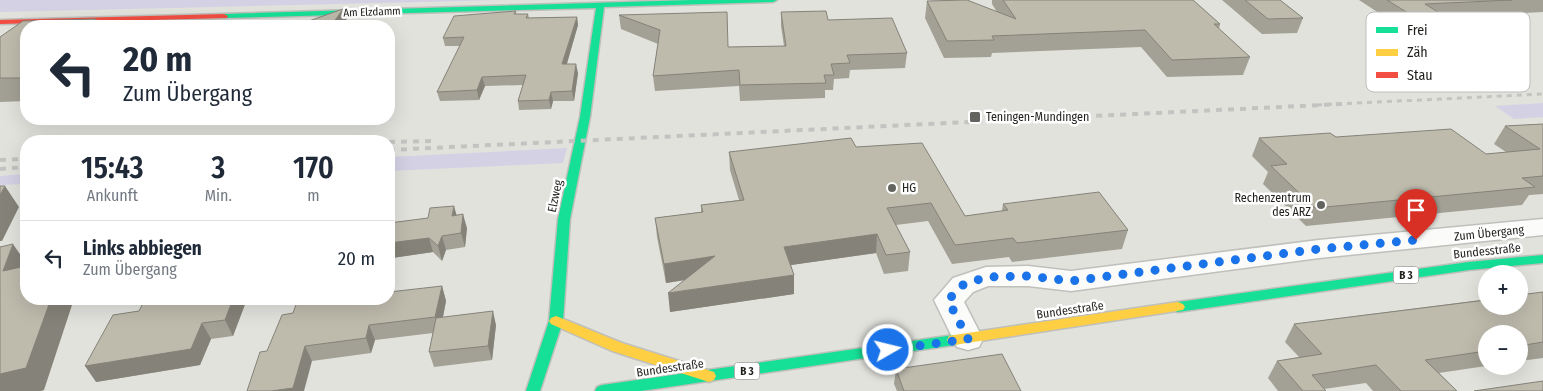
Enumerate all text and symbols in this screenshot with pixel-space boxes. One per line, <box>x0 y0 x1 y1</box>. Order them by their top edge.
street label: Am Elzdamm <box>343 5 401 19</box>
legend <box>1366 12 1530 92</box>
text: Frei <box>1407 22 1428 39</box>
text: 20 m <box>123 38 192 80</box>
icon: left <box>40 40 105 105</box>
text: Zäh <box>1407 44 1428 61</box>
text: Stau <box>1407 67 1433 84</box>
text: Zum Übergang <box>123 80 252 107</box>
marker: Teningen-Mundingen <box>968 110 982 124</box>
place label: Teningen-Mundingen <box>986 110 1089 124</box>
text: 15:43 <box>81 150 144 186</box>
text: 3 <box>211 150 225 186</box>
text: 170 <box>293 150 334 186</box>
street label: Elzweg <box>545 178 565 214</box>
place label: HG <box>902 181 916 195</box>
marker: HG <box>886 182 898 194</box>
text: Ankunft <box>87 186 138 205</box>
text: Min. <box>205 186 232 205</box>
text: m <box>307 186 320 205</box>
pin <box>1395 189 1437 240</box>
place label: Rechenzentrum des ARZ <box>1234 191 1311 219</box>
icon: arrive <box>1402 196 1430 224</box>
marker: Rechenzentrum des ARZ <box>1315 199 1327 211</box>
street label: Zum Übergang <box>1453 220 1525 244</box>
text: Links abbiegen <box>83 237 202 260</box>
street label: Bundesstraße <box>1453 240 1521 261</box>
icon: left <box>40 244 68 272</box>
text: 20 m <box>338 247 375 270</box>
text: Zum Übergang <box>83 260 177 279</box>
map controls <box>1478 265 1528 375</box>
button: + <box>1478 265 1528 315</box>
road number: B 3 <box>1394 266 1418 284</box>
street label: Bundesstraße <box>1036 298 1105 322</box>
position arrow <box>861 323 913 375</box>
button: − <box>1478 325 1528 375</box>
street label: Bundesstraße <box>636 356 705 380</box>
road number: B 3 <box>734 362 760 380</box>

